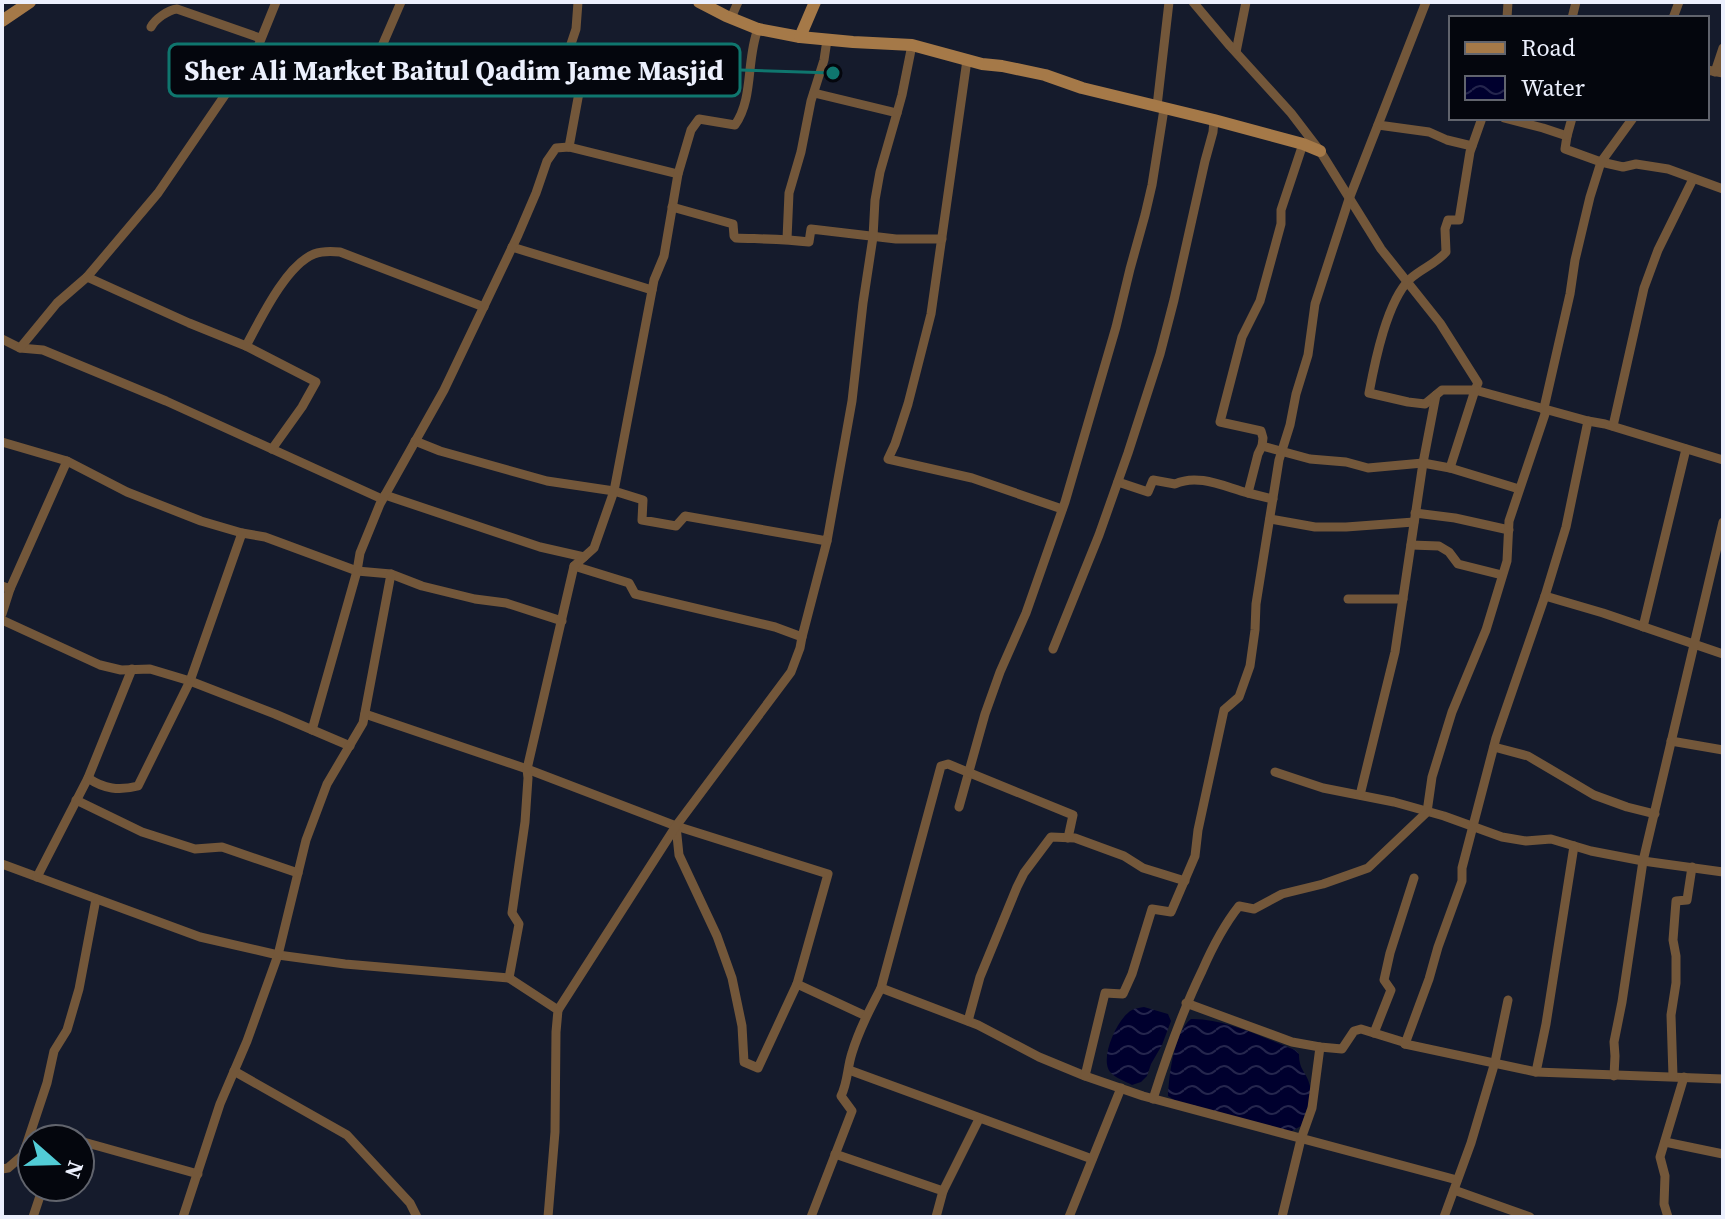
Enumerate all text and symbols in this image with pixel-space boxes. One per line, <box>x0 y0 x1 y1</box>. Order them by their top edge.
legend <box>1449 16 1709 120</box>
text: Road <box>1521 31 1576 64</box>
callout: Sher Ali Market Baitul Qadim Jame Masjid <box>169 44 740 96</box>
text: Sher Ali Market Baitul Qadim Jame Masjid <box>184 51 724 89</box>
text: Water <box>1521 71 1585 104</box>
north arrow <box>16 1123 96 1203</box>
text: N <box>58 1157 92 1183</box>

